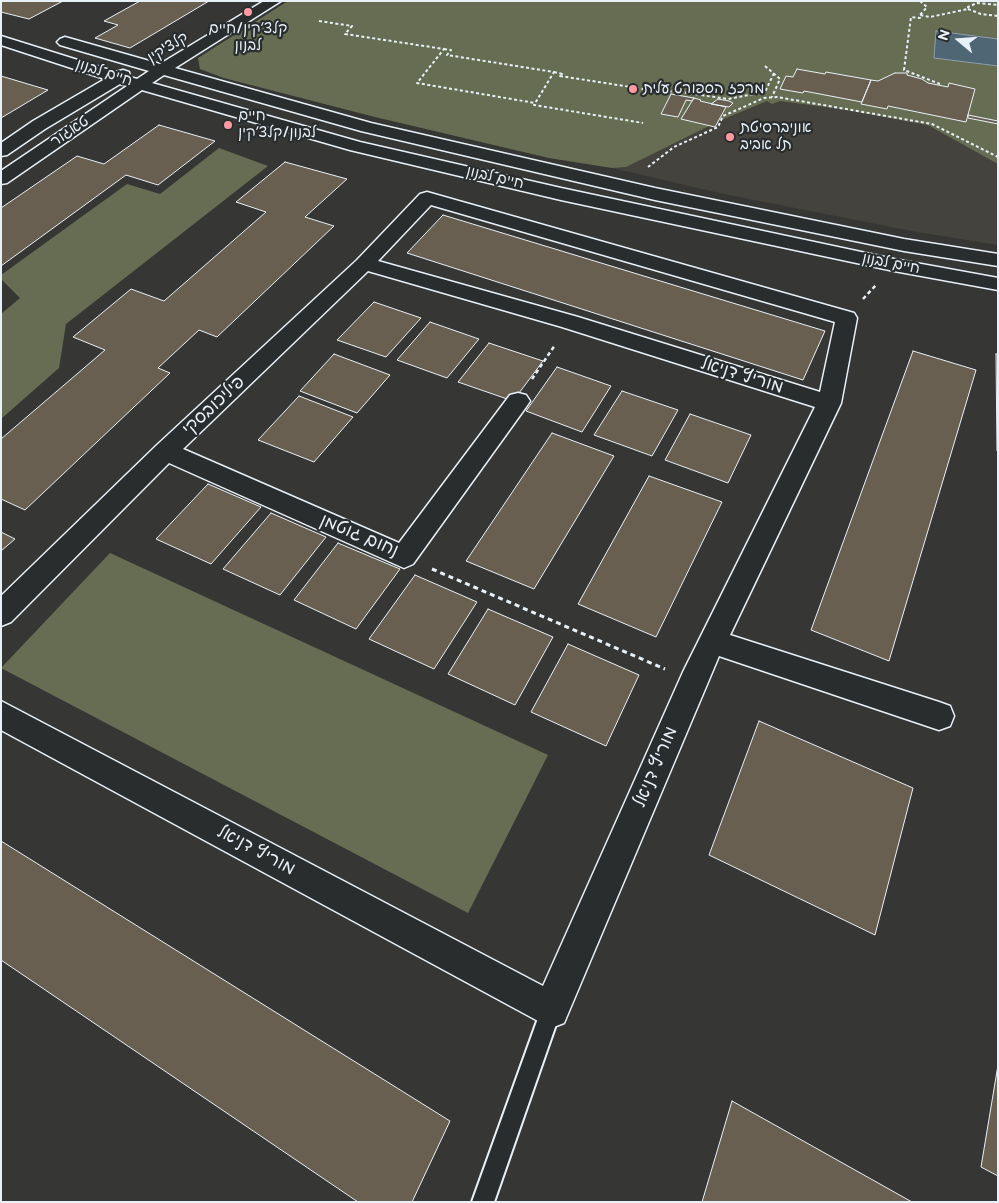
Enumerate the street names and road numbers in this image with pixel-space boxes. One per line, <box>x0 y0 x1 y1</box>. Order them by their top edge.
street label: קלצ'קין <box>144 29 192 67</box>
street label: חיים לבנון <box>73 55 135 91</box>
street label: טאגור <box>47 113 93 151</box>
street label: חיים לבנון <box>464 163 526 193</box>
street label: חיים לבנון <box>860 250 922 278</box>
street label: מוריץ דניאל <box>698 353 786 399</box>
street label: פיליכובסקי <box>178 372 250 440</box>
street label: נחום גוטמן <box>316 510 402 562</box>
street label: מוריץ דניאל <box>629 723 683 811</box>
street label: מוריץ דניאל <box>213 821 299 881</box>

